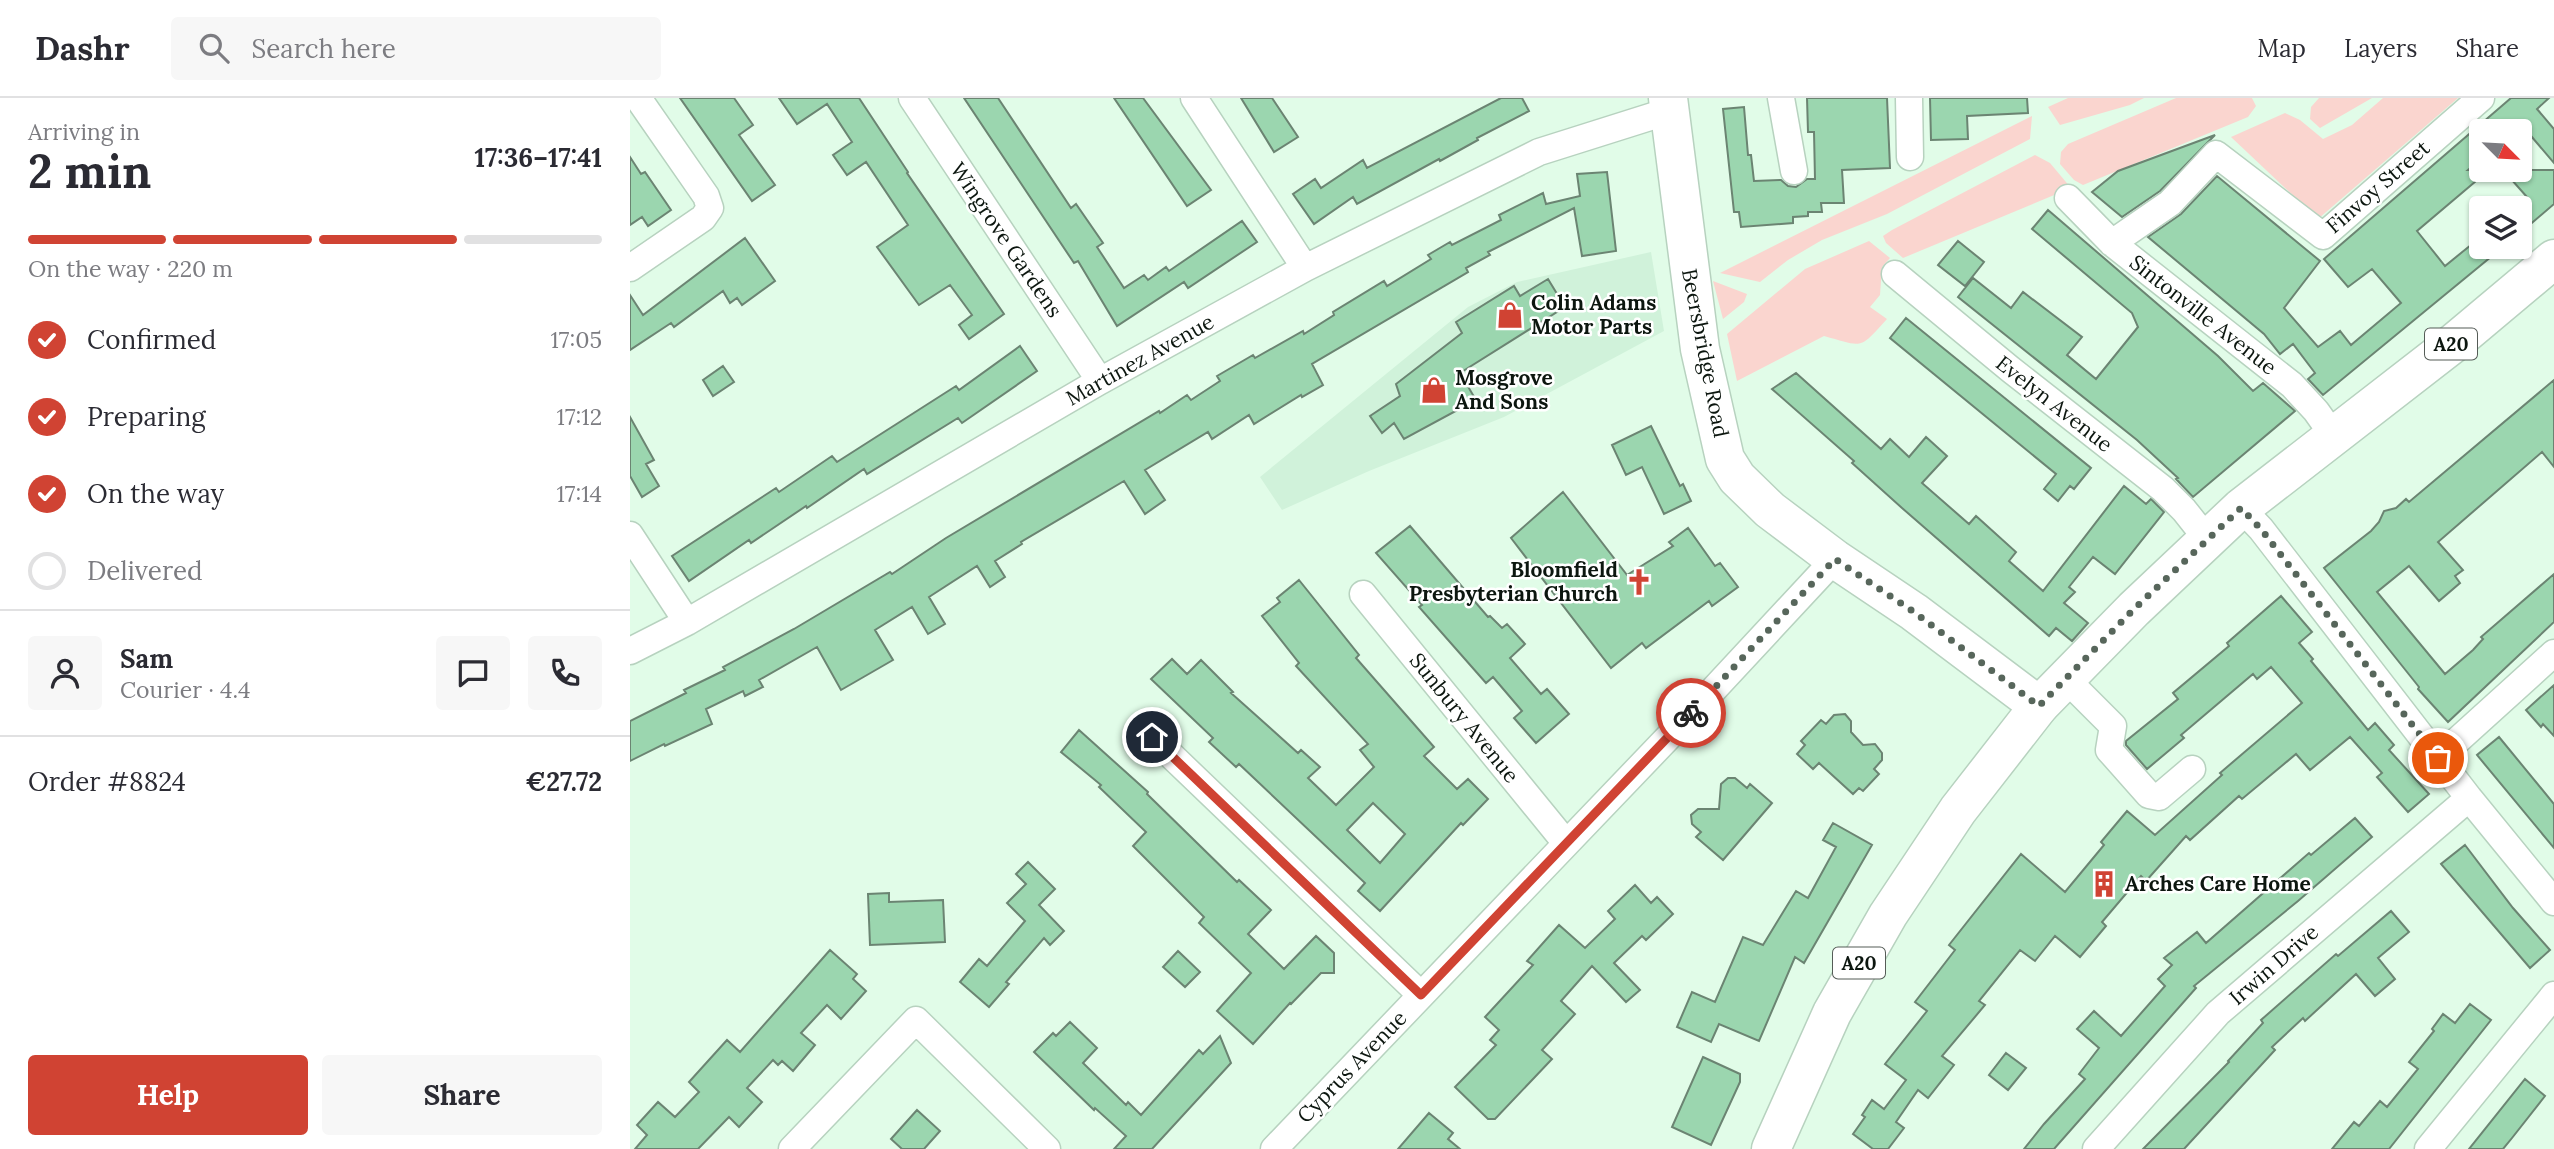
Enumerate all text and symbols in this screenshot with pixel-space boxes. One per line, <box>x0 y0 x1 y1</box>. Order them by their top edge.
search box <box>171 17 661 80</box>
text: Dashr <box>35 27 129 69</box>
icon: search <box>195 29 233 67</box>
text: Search here <box>251 32 396 65</box>
text: Map <box>2257 33 2306 64</box>
text: Layers <box>2344 33 2417 64</box>
text: Share <box>2455 33 2519 64</box>
text: Arriving in <box>28 117 140 146</box>
north arrow <box>2469 119 2532 182</box>
map controls <box>2469 119 2532 259</box>
street label: Finvoy Street <box>2320 134 2436 239</box>
text: 17:36–17:41 <box>475 141 602 174</box>
text: 2 min <box>28 142 151 201</box>
street label: Wingrove Gardens <box>944 157 1068 323</box>
button: layers <box>2469 196 2532 259</box>
street label: Sintonville Avenue <box>2124 249 2282 380</box>
text: On the way · 220 m <box>28 254 233 283</box>
street label: Beersbridge Road <box>1676 266 1735 440</box>
place label: Colin Adams Motor Parts <box>1531 289 1656 340</box>
shop icon: Colin Adams Motor Parts <box>1495 300 1525 330</box>
street label: Martinez Avenue <box>1061 308 1218 411</box>
icon: check <box>28 321 66 359</box>
text: Confirmed <box>87 323 216 356</box>
text: 17:05 <box>550 325 602 354</box>
road number: A20 <box>2425 328 2477 360</box>
street label: Evelyn Avenue <box>1990 350 2118 458</box>
place label: Mosgrove And Sons <box>1455 364 1553 415</box>
shop icon: Mosgrove And Sons <box>1419 375 1449 405</box>
icon: check <box>28 398 66 436</box>
text: Preparing <box>87 400 206 433</box>
text: 17:12 <box>557 402 602 431</box>
icon: check <box>28 475 66 513</box>
text: On the way <box>87 477 224 510</box>
text: 17:14 <box>556 479 602 508</box>
text: Delivered <box>87 554 203 587</box>
place label: Bloomfield Presbyterian Church <box>1409 556 1618 607</box>
church icon: Bloomfield Presbyterian Church <box>1624 567 1654 597</box>
button: person <box>28 636 102 710</box>
button: chat <box>436 636 510 710</box>
button: phone <box>528 636 602 710</box>
text: Sam <box>120 642 173 675</box>
street label: Sunbury Avenue <box>1404 647 1525 788</box>
text: Courier · 4.4 <box>120 675 251 704</box>
courier <box>1656 678 1726 748</box>
icon: bike <box>1672 694 1710 732</box>
pin <box>1122 707 1182 767</box>
icon: home <box>1133 718 1171 756</box>
pin <box>2408 728 2468 788</box>
icon: bag <box>2419 739 2457 777</box>
text: Order #8824 <box>28 765 186 798</box>
text: €27.72 <box>525 765 602 798</box>
building icon: Arches Care Home <box>2089 869 2119 899</box>
place label: Arches Care Home <box>2125 870 2311 897</box>
street label: Irwin Drive <box>2223 918 2324 1011</box>
road number: A20 <box>1833 948 1885 978</box>
street label: Cyprus Avenue <box>1291 1005 1412 1129</box>
button: Help <box>28 1055 308 1135</box>
button: Share <box>322 1055 602 1135</box>

